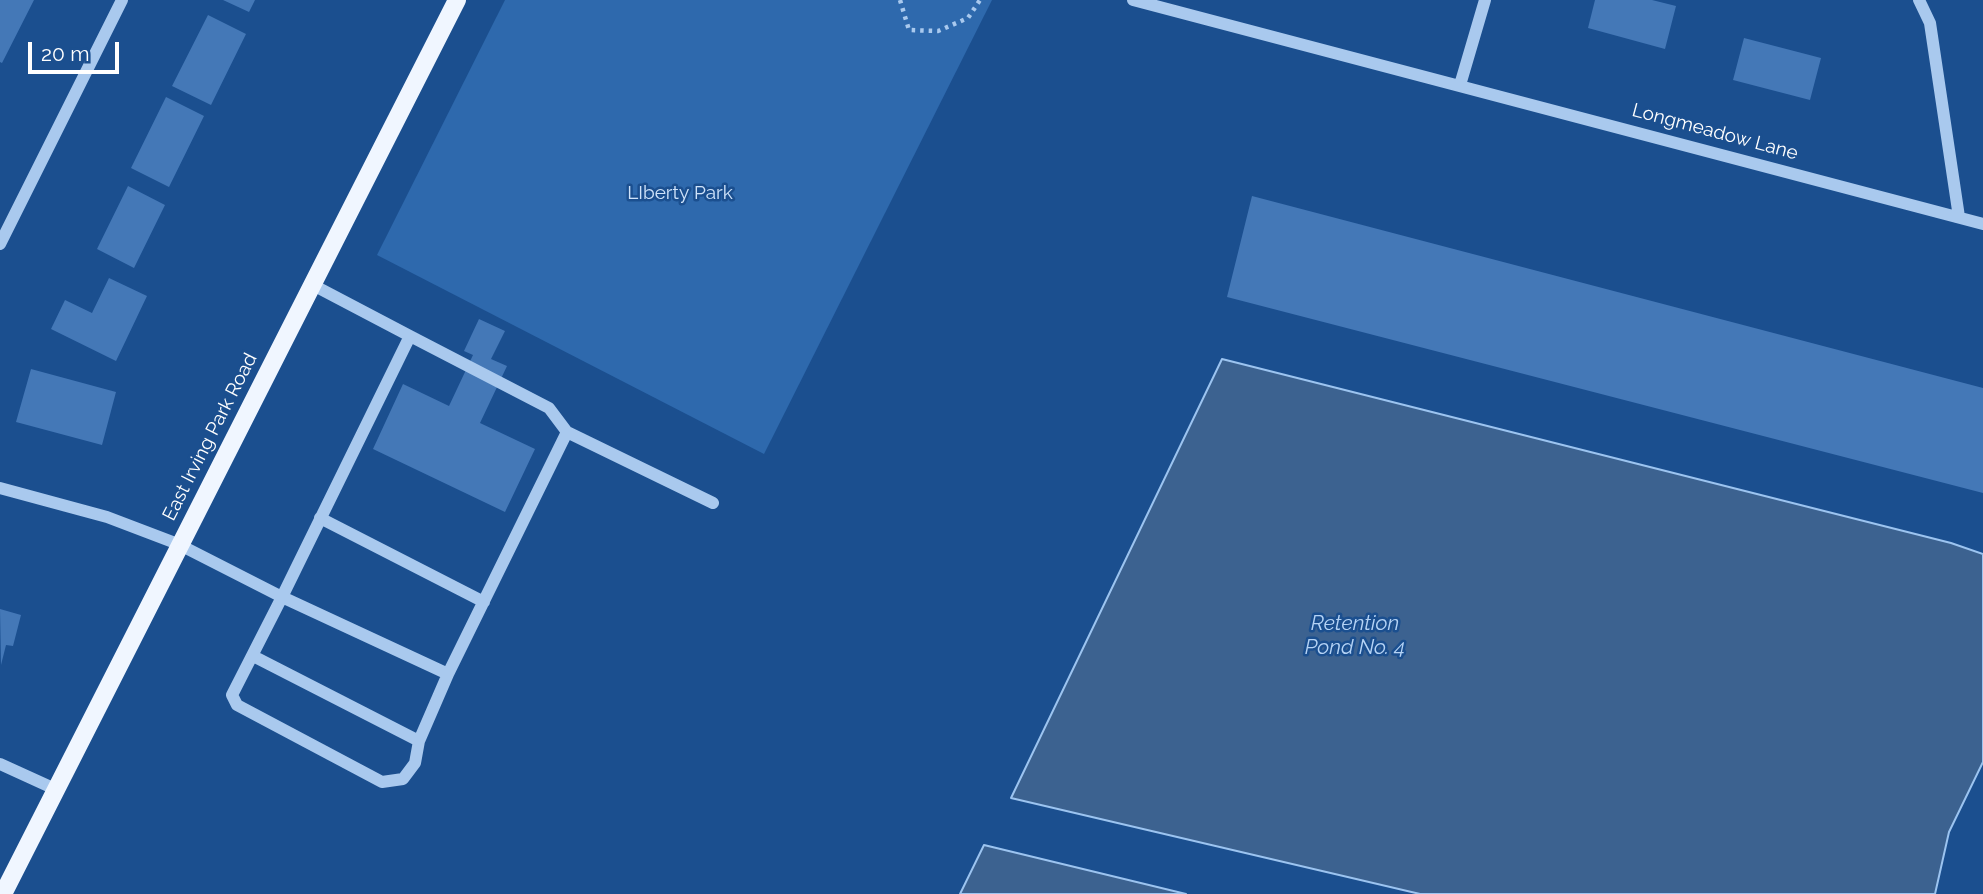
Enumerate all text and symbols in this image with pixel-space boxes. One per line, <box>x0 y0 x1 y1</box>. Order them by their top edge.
scale bar <box>32 28 122 72</box>
text: 20 m <box>41 41 89 66</box>
street label: Longmeadow Lane <box>1630 99 1800 165</box>
park label: LIberty Park <box>627 182 733 204</box>
street label: East Irving Park Road <box>158 349 262 525</box>
water label: Retention Pond No. 4 <box>1305 611 1405 661</box>

